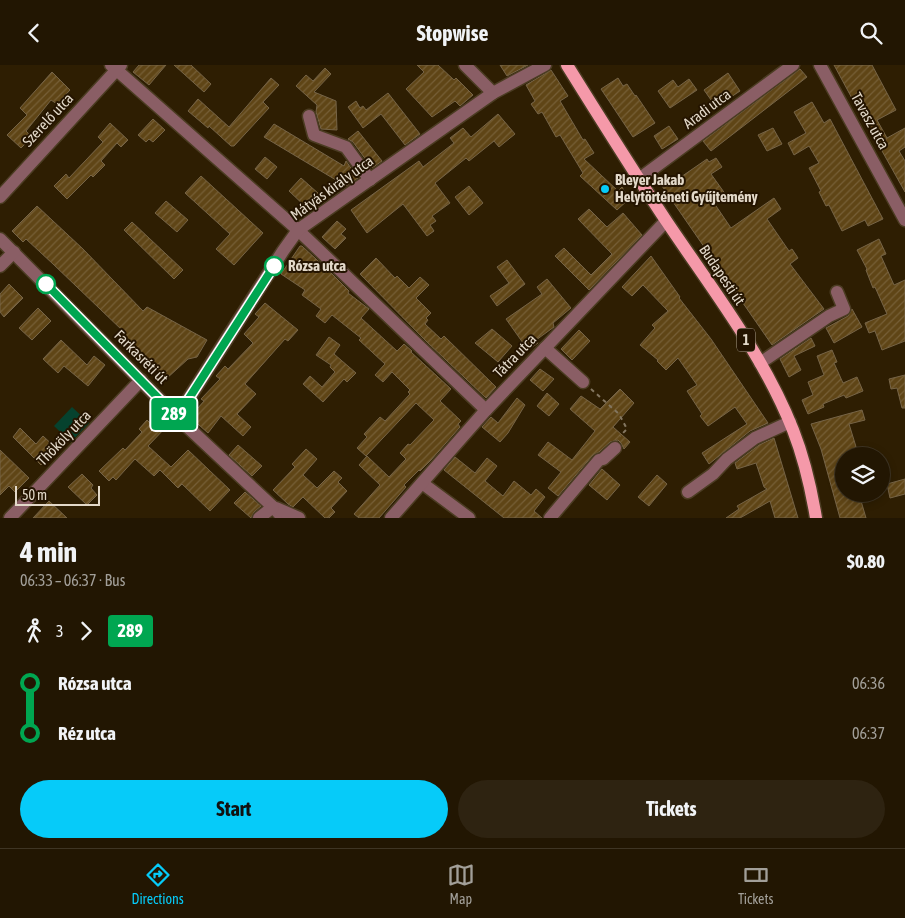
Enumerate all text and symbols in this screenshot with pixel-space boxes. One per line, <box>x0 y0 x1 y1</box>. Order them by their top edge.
icon: back <box>20 19 48 47</box>
icon: search <box>857 19 885 47</box>
text: Stopwise <box>417 20 488 46</box>
street label: Aradi utca <box>680 85 734 132</box>
street label: Tavasz utca <box>848 89 893 152</box>
street label: Szerelő utca <box>19 90 77 150</box>
street label: Mátyás király utca <box>287 152 377 223</box>
place label: Bleyer Jakab Helytörténeti Gyűjtemény <box>615 171 759 205</box>
marker: Bleyer Jakab Helytörténeti Gyűjtemény <box>599 183 611 195</box>
street label: Budapesti út <box>696 241 749 308</box>
marker: Rózsa utca <box>264 256 284 276</box>
place label: Rózsa utca <box>288 257 346 274</box>
unlabelled marker <box>36 274 56 294</box>
street label: Farkasréti út <box>111 326 172 387</box>
road number: 1 <box>737 329 755 351</box>
street label: Tátra utca <box>490 330 539 381</box>
line badge: 289 <box>145 398 203 430</box>
text: 289 <box>161 403 187 424</box>
street label: Thököly utca <box>33 407 94 469</box>
map controls <box>835 447 890 502</box>
button: layers <box>835 447 890 502</box>
scale bar <box>15 483 100 506</box>
text: 50 m <box>22 487 47 503</box>
text: 4 min <box>20 536 77 568</box>
text: $0.80 <box>847 550 885 572</box>
text: 06:33 – 06:37 · Bus <box>20 571 125 589</box>
icon: walk <box>20 617 48 645</box>
icon: forward <box>72 617 100 645</box>
text: 289 <box>118 620 143 641</box>
text: 3 <box>56 622 64 640</box>
text: Rózsa utca <box>58 672 132 694</box>
text: 06:36 <box>852 674 885 692</box>
text: Réz utca <box>58 722 116 744</box>
text: 06:37 <box>852 724 885 742</box>
button: Start <box>20 780 448 838</box>
button: Tickets <box>458 780 885 838</box>
tab: Directions <box>132 861 184 907</box>
tab: Map <box>447 861 475 907</box>
tab: Tickets <box>738 861 773 907</box>

